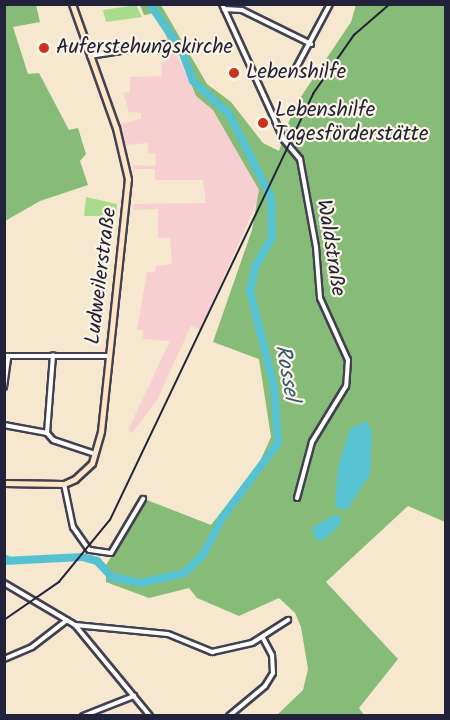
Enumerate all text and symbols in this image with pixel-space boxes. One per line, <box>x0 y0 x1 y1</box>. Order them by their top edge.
place label: Auferstehungskirche <box>56 35 233 61</box>
marker: Auferstehungskirche <box>37 41 51 55</box>
place label: Lebenshilfe <box>246 60 346 86</box>
marker: Lebenshilfe <box>227 66 241 80</box>
place label: Lebenshilfe Tagesförderstätte <box>275 98 428 148</box>
marker: Lebenshilfe Tagesförderstätte <box>256 116 270 130</box>
street label: Waldstraße <box>310 198 350 298</box>
street label: Ludweilerstraße <box>81 206 123 346</box>
water label: Rossel <box>268 343 304 403</box>

